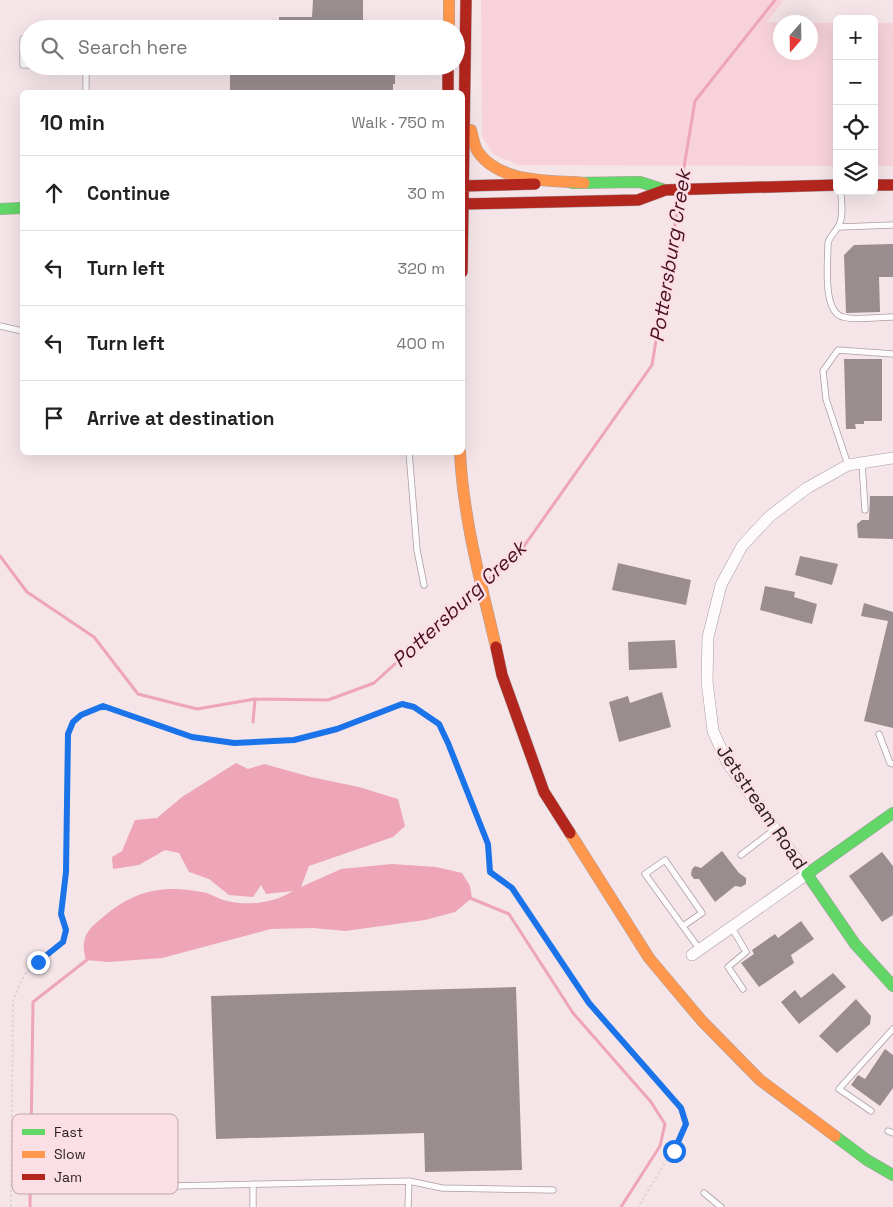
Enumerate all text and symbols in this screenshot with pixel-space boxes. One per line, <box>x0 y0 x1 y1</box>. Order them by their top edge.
north arrow <box>773 15 818 60</box>
map controls <box>833 15 878 195</box>
button: + <box>833 15 878 60</box>
search box <box>20 20 465 75</box>
icon: search <box>38 34 66 62</box>
text: Search here <box>78 35 188 60</box>
button: − <box>833 60 878 105</box>
button: locate <box>833 105 878 150</box>
text: 10 min <box>40 109 105 136</box>
text: Walk · 750 m <box>351 112 445 133</box>
button: layers <box>833 150 878 195</box>
water label: Pottersburg Creek <box>644 166 697 344</box>
icon: ahead <box>40 179 68 207</box>
text: Continue <box>87 181 170 206</box>
text: 30 m <box>407 183 445 204</box>
icon: left <box>40 254 68 282</box>
text: Turn left <box>87 256 165 281</box>
text: 320 m <box>398 258 445 279</box>
icon: left <box>40 329 68 357</box>
text: Turn left <box>87 331 165 356</box>
text: 400 m <box>397 333 445 354</box>
icon: arrive <box>40 404 68 432</box>
text: Arrive at destination <box>87 406 275 431</box>
water label: Pottersburg Creek <box>386 534 533 673</box>
street label: Jetstream Road <box>711 740 813 874</box>
route end <box>27 951 50 974</box>
legend <box>12 1114 178 1194</box>
text: Fast <box>54 1123 83 1141</box>
route start <box>663 1140 686 1163</box>
text: Slow <box>54 1145 86 1163</box>
text: Jam <box>54 1168 82 1186</box>

